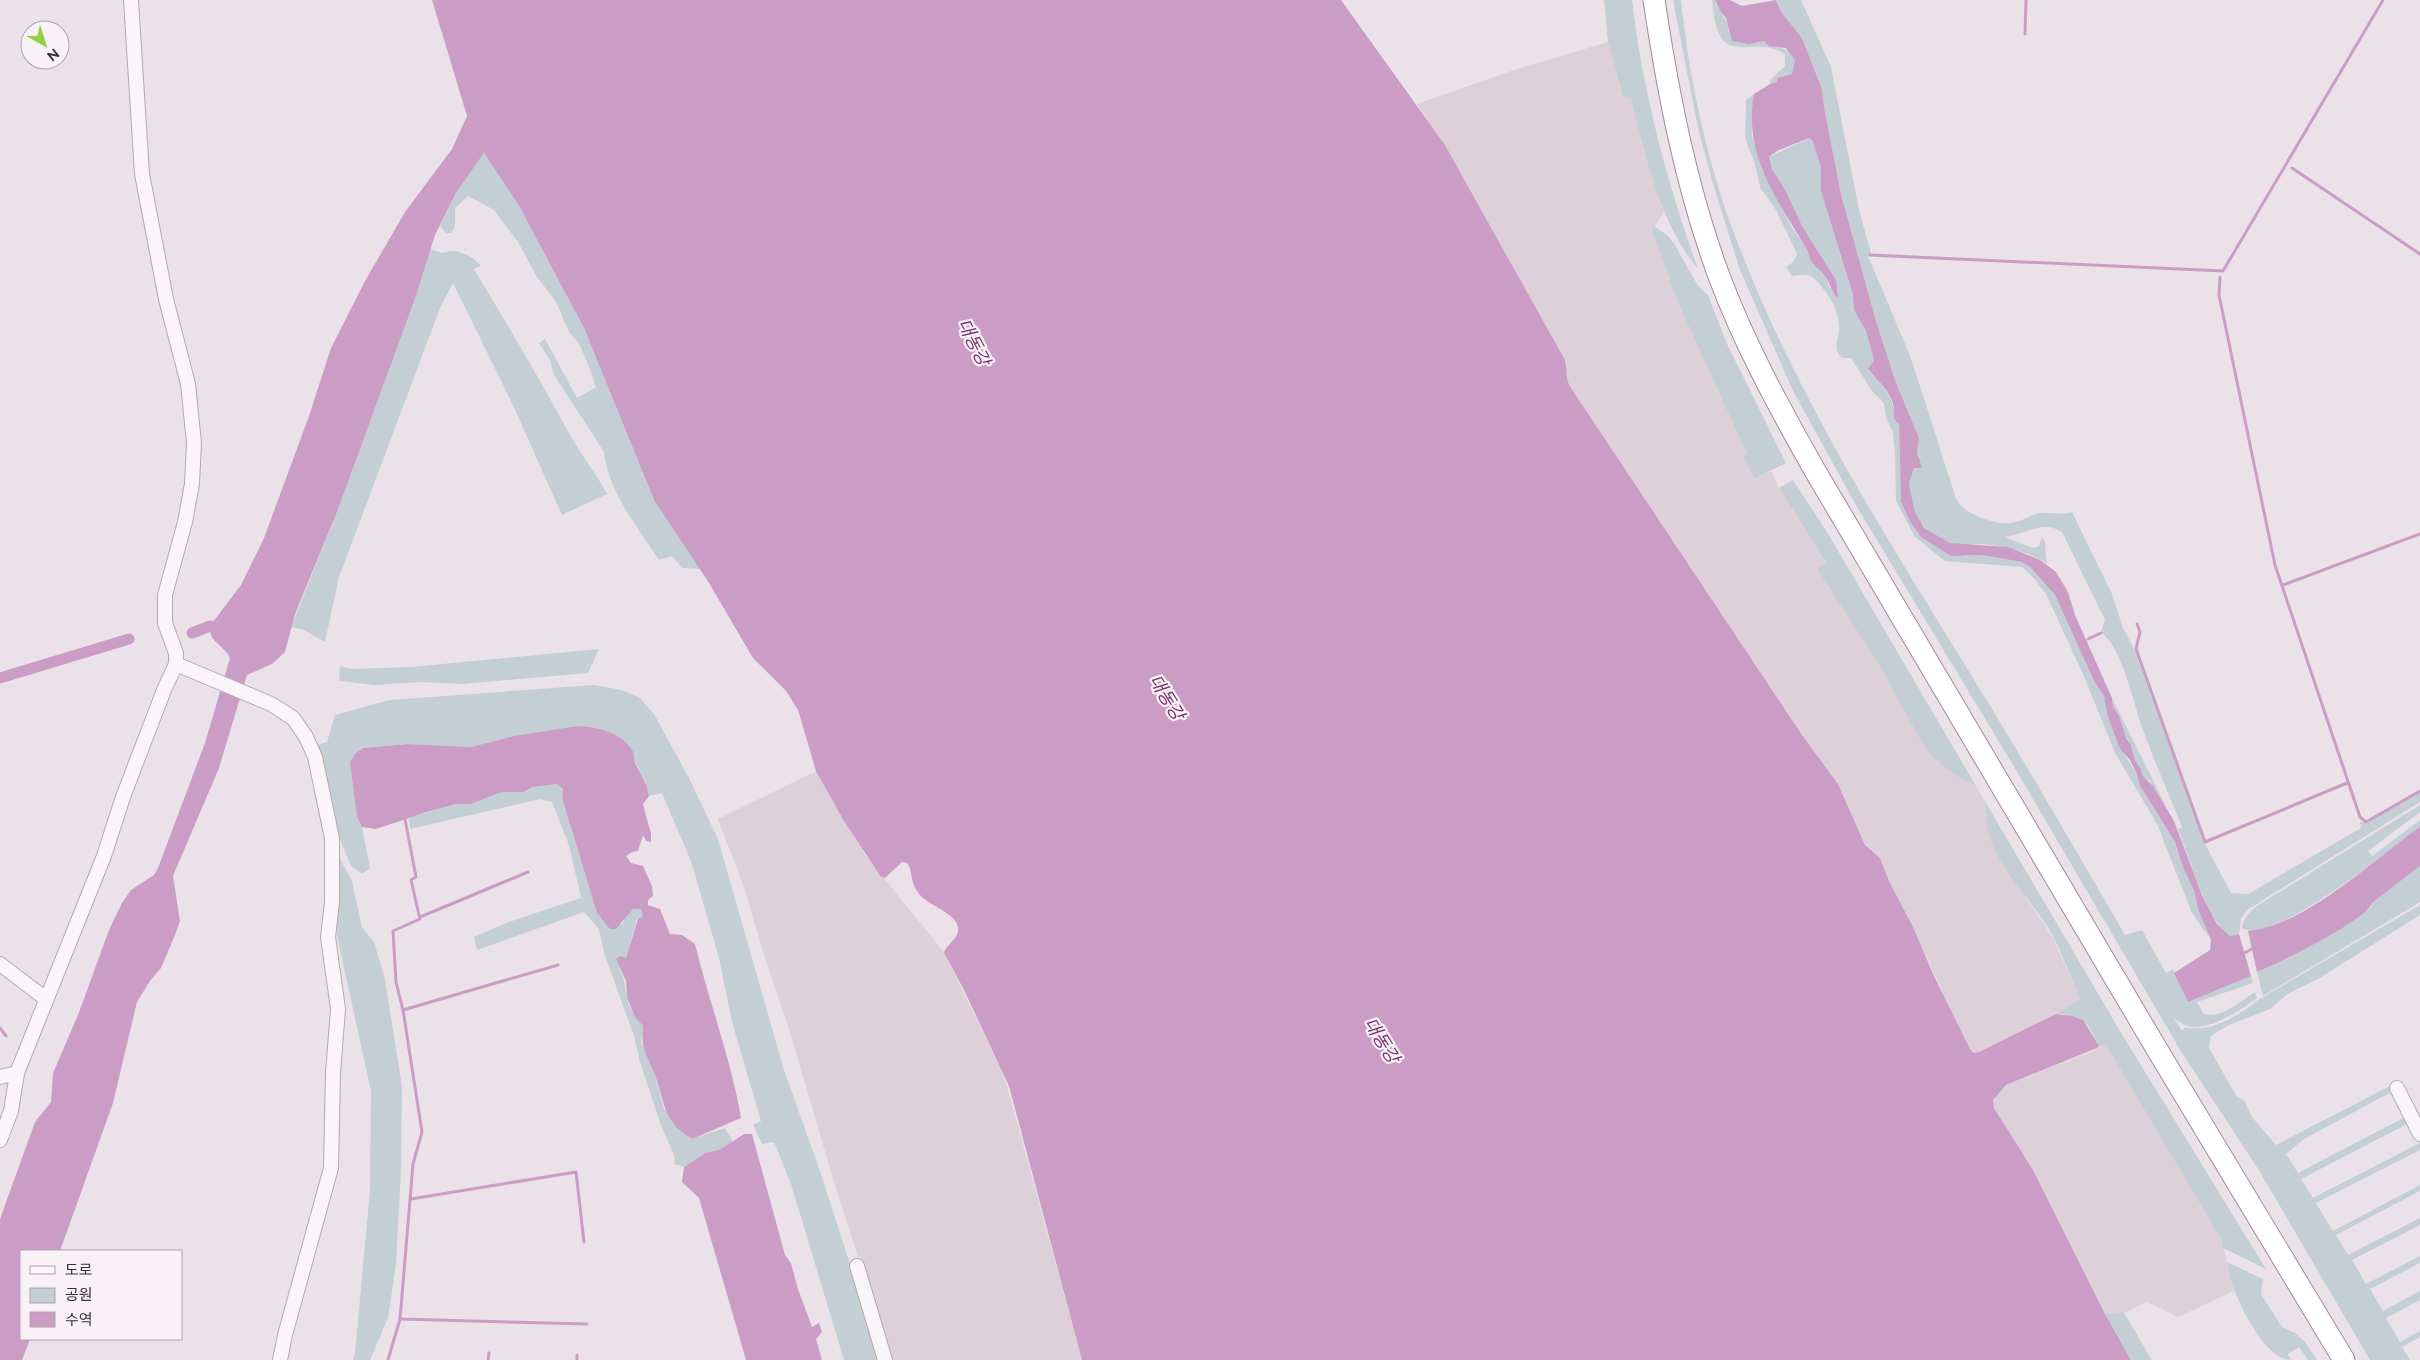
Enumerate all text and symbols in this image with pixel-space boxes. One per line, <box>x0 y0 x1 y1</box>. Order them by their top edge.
north arrow <box>20 20 70 70</box>
text: N <box>44 46 62 65</box>
water label: 대동강 <box>953 315 996 371</box>
water label: 대동강 <box>1145 670 1190 726</box>
water label: 대동강 <box>1360 1013 1405 1069</box>
legend <box>20 1250 182 1340</box>
text: 도로 <box>65 1261 93 1279</box>
text: 공원 <box>65 1286 93 1304</box>
text: 수역 <box>65 1311 93 1329</box>

